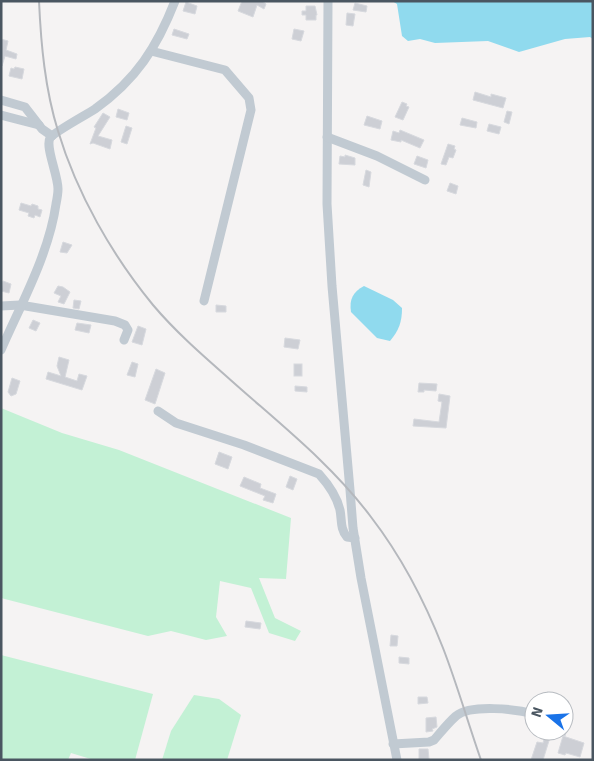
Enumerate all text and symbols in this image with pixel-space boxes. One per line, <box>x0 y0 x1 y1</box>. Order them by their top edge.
north arrow <box>524 691 574 741</box>
text: N <box>528 705 547 719</box>

